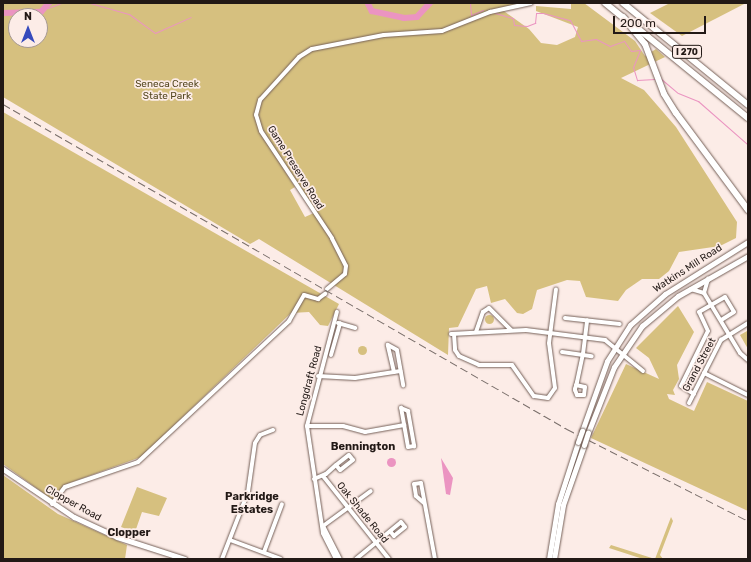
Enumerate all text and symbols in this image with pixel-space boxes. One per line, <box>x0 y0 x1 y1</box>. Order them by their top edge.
north arrow <box>8 8 48 48</box>
scale bar <box>615 8 708 34</box>
text: N <box>24 10 32 23</box>
text: 200 m <box>620 16 656 30</box>
road number: I 270 <box>672 45 702 59</box>
park label: Seneca Creek State Park <box>135 78 199 102</box>
street label: Game Preserve Road <box>264 124 326 212</box>
street label: Watkins Mill Road <box>651 242 725 296</box>
street label: Grand Street <box>681 336 719 394</box>
street label: Longdraft Road <box>295 345 325 417</box>
district label: Bennington <box>331 440 395 454</box>
street label: Oak Shade Road <box>334 480 390 546</box>
street label: Clopper Road <box>43 484 103 524</box>
district label: Parkridge Estates <box>225 491 279 517</box>
district label: Clopper <box>108 526 150 540</box>

